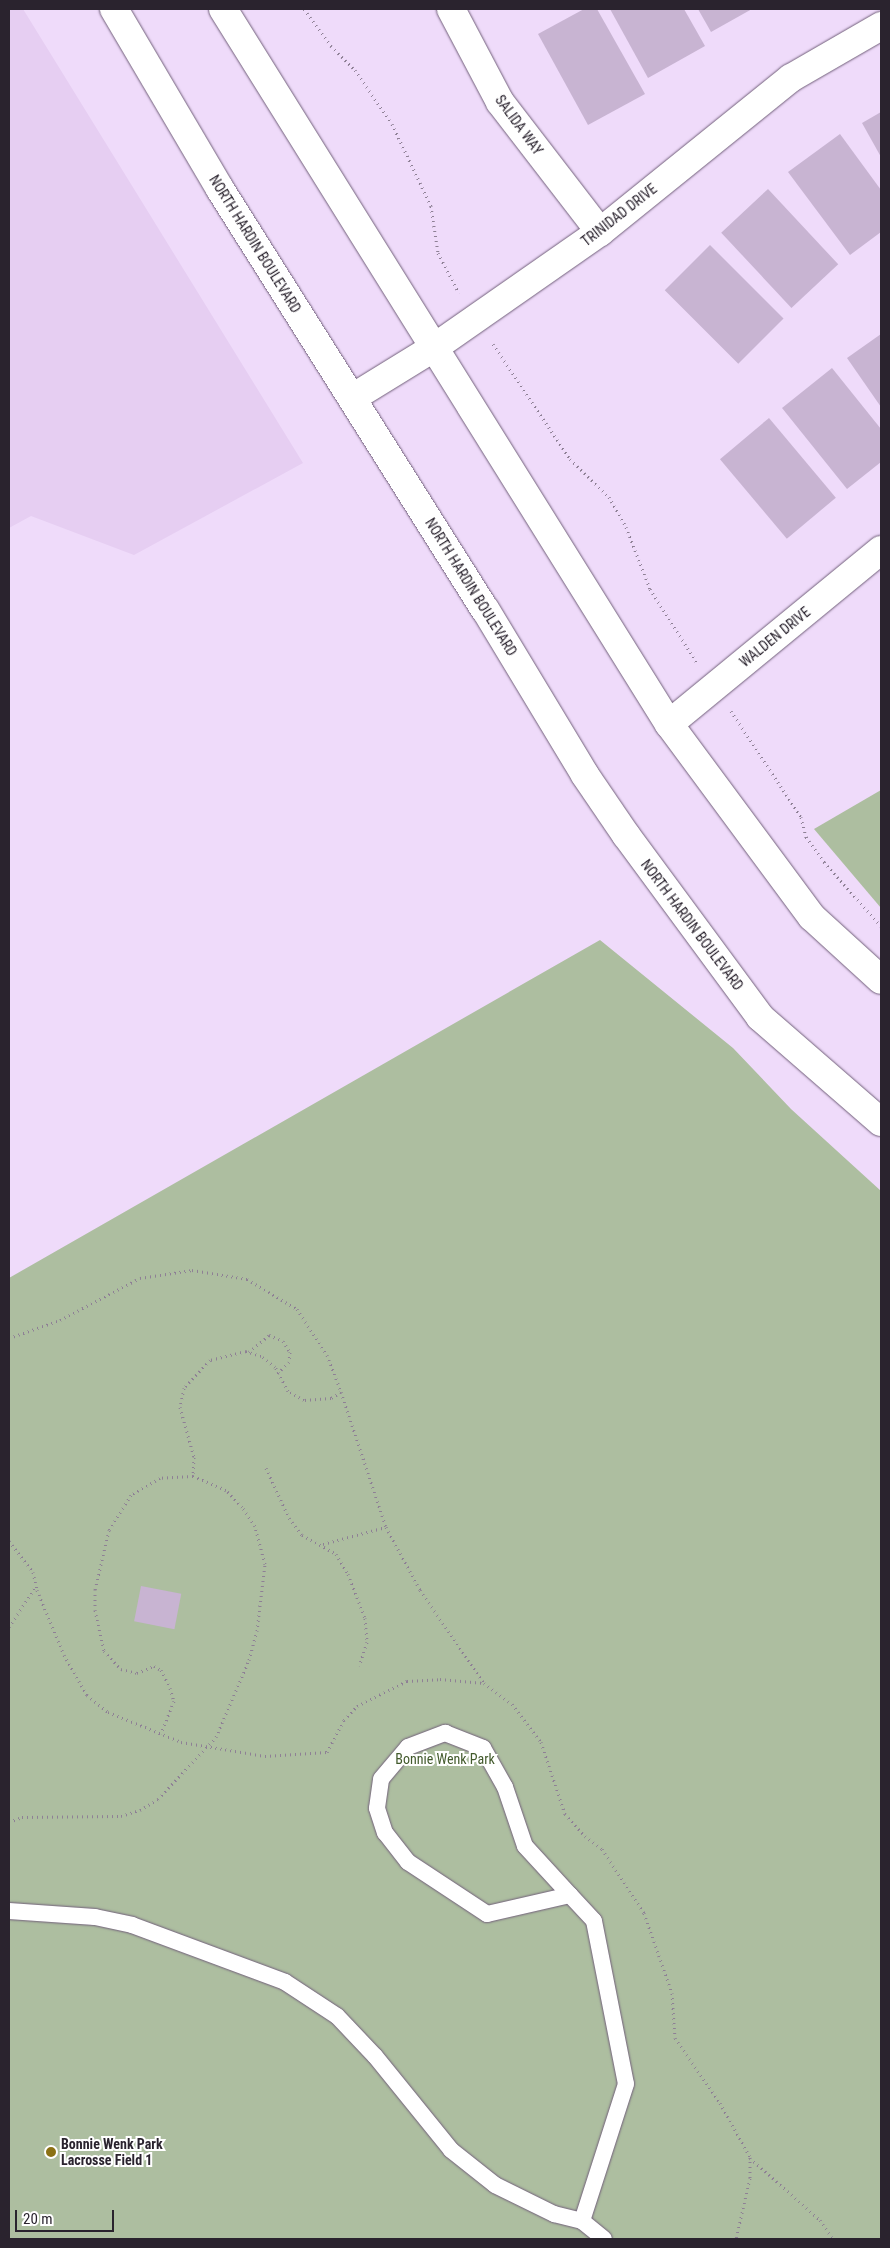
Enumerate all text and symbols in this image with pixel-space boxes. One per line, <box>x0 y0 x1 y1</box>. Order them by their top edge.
street label: SALIDA WAY <box>492 92 546 158</box>
street label: NORTH HARDIN BOULEVARD <box>206 172 304 316</box>
street label: TRINIDAD DRIVE <box>578 180 660 250</box>
street label: NORTH HARDIN BOULEVARD <box>422 515 520 659</box>
street label: WALDEN DRIVE <box>736 604 814 670</box>
street label: NORTH HARDIN BOULEVARD <box>637 856 747 994</box>
park label: Bonnie Wenk Park <box>395 1751 495 1767</box>
place label: Bonnie Wenk Park Lacrosse Field 1 <box>61 2136 163 2168</box>
marker: Bonnie Wenk Park Lacrosse Field 1 <box>45 2146 57 2158</box>
scale bar <box>18 2200 116 2232</box>
text: 20 m <box>23 2210 53 2228</box>

